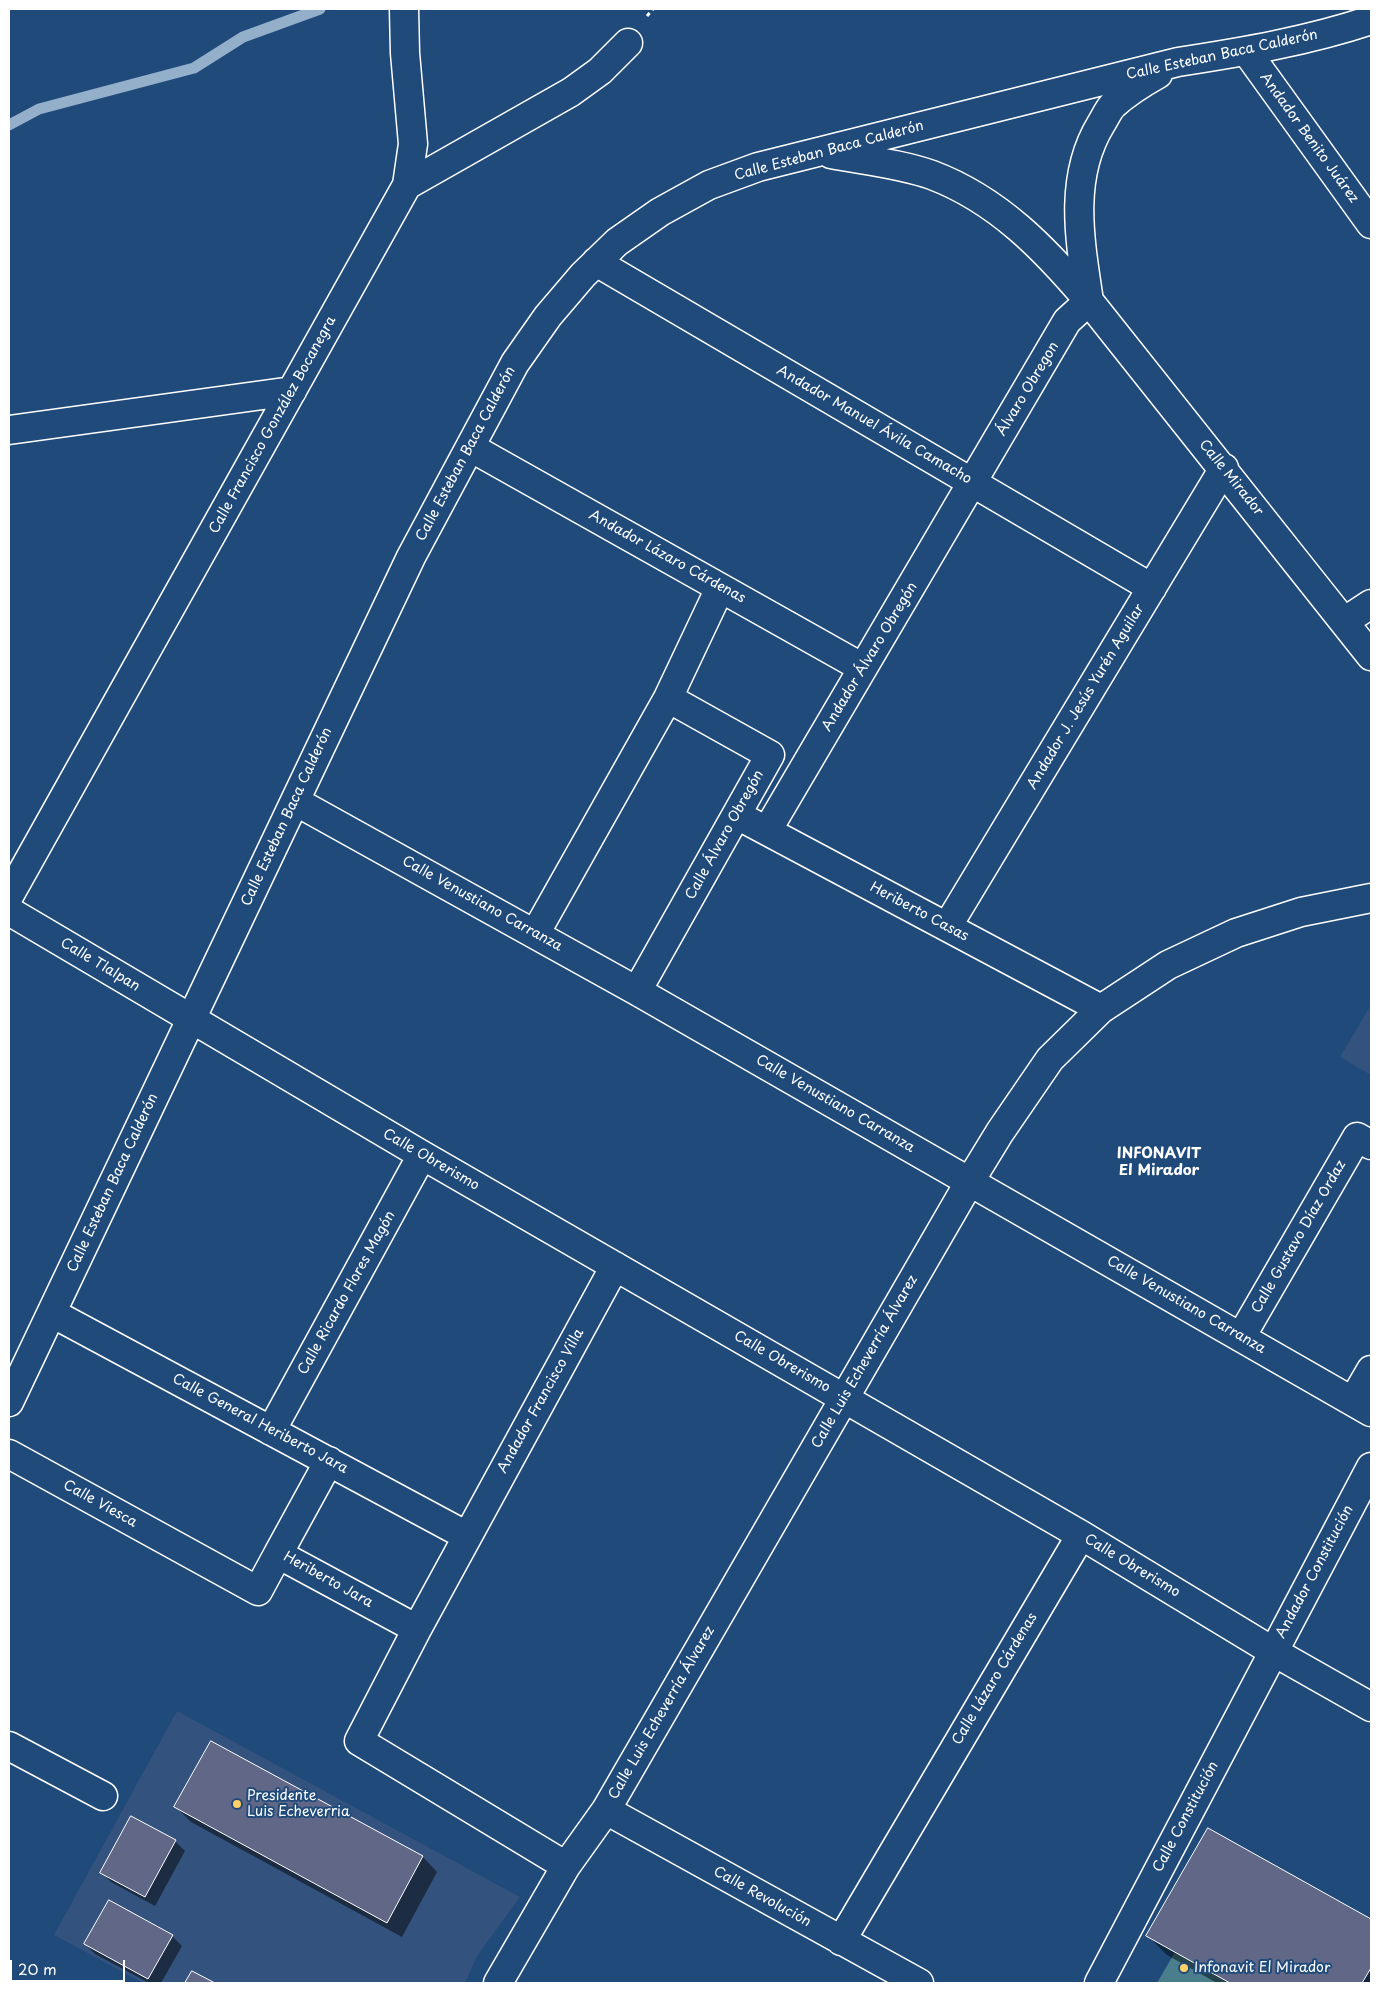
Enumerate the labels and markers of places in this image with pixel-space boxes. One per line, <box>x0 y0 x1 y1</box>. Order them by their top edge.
place label: Presidente Luis Echeverria <box>247 1788 350 1820</box>
marker: Presidente Luis Echeverria <box>231 1798 243 1810</box>
place label: Infonavit El Mirador <box>1194 1960 1330 1976</box>
marker: Infonavit El Mirador <box>1178 1962 1190 1974</box>

